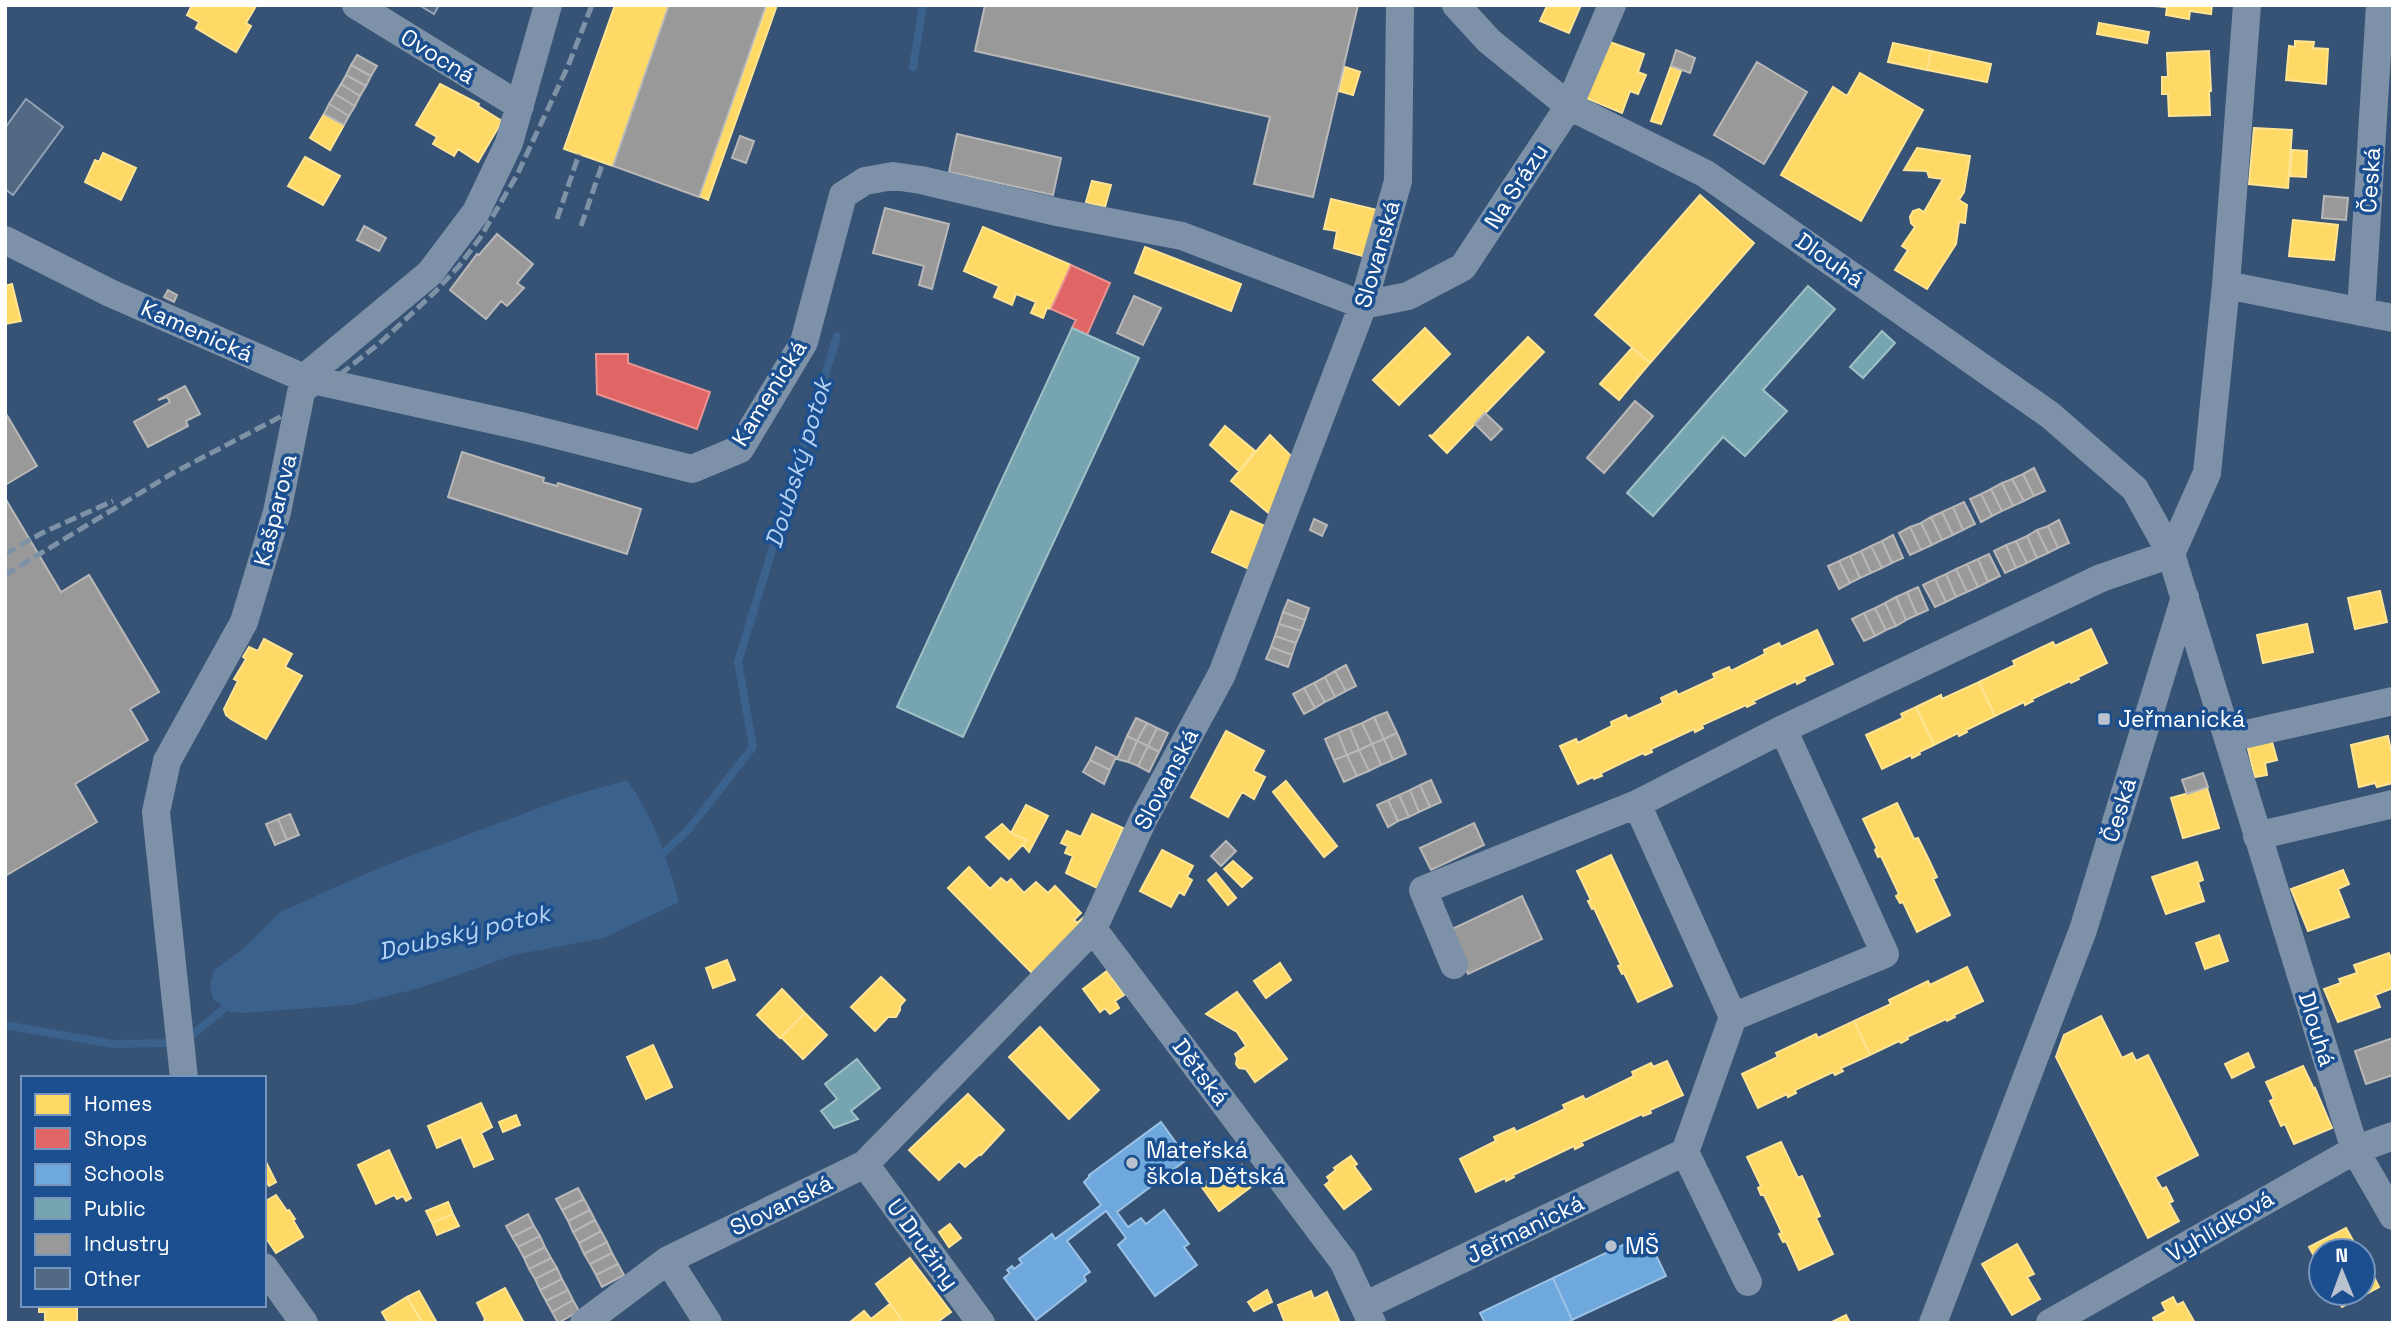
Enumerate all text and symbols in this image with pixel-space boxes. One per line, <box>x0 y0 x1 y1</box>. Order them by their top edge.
street label: Ovocná <box>395 21 481 91</box>
street label: Na Srázu <box>1477 138 1555 234</box>
street label: Česká <box>2353 146 2387 214</box>
street label: Slovanská <box>1347 197 1407 311</box>
street label: Dlouhá <box>1790 226 1870 294</box>
street label: Kamenická <box>136 293 258 369</box>
street label: Kamenická <box>725 334 813 452</box>
water label: Doubský potok <box>758 372 839 551</box>
street label: Kašparova <box>247 451 303 569</box>
place label: Jeřmanická <box>2118 704 2245 734</box>
marker: Jeřmanická <box>2096 711 2112 727</box>
street label: Slovanská <box>1127 723 1205 835</box>
street label: Česká <box>2095 774 2143 846</box>
water label: Doubský potok <box>375 896 556 967</box>
street label: Dlouhá <box>2291 988 2343 1070</box>
street label: Dětská <box>1166 1032 1236 1112</box>
legend <box>21 1076 266 1307</box>
text: Homes <box>84 1090 152 1117</box>
text: Shops <box>84 1125 147 1152</box>
place label: Mateřská škola Dětská <box>1146 1135 1285 1191</box>
marker: Mateřská škola Dětská <box>1124 1155 1140 1171</box>
text: Schools <box>84 1160 164 1187</box>
street label: Slovanská <box>725 1167 837 1243</box>
street label: Vyhlídková <box>2161 1183 2279 1269</box>
street label: Jeřmanická <box>1461 1188 1589 1270</box>
street label: U Družiny <box>880 1193 966 1295</box>
text: Public <box>84 1195 146 1222</box>
text: Industry <box>84 1230 170 1257</box>
place label: MŠ <box>1625 1231 1659 1261</box>
north arrow <box>2307 1237 2377 1307</box>
marker: MŠ <box>1603 1238 1619 1254</box>
text: N <box>2335 1243 2348 1268</box>
text: Other <box>84 1265 141 1292</box>

